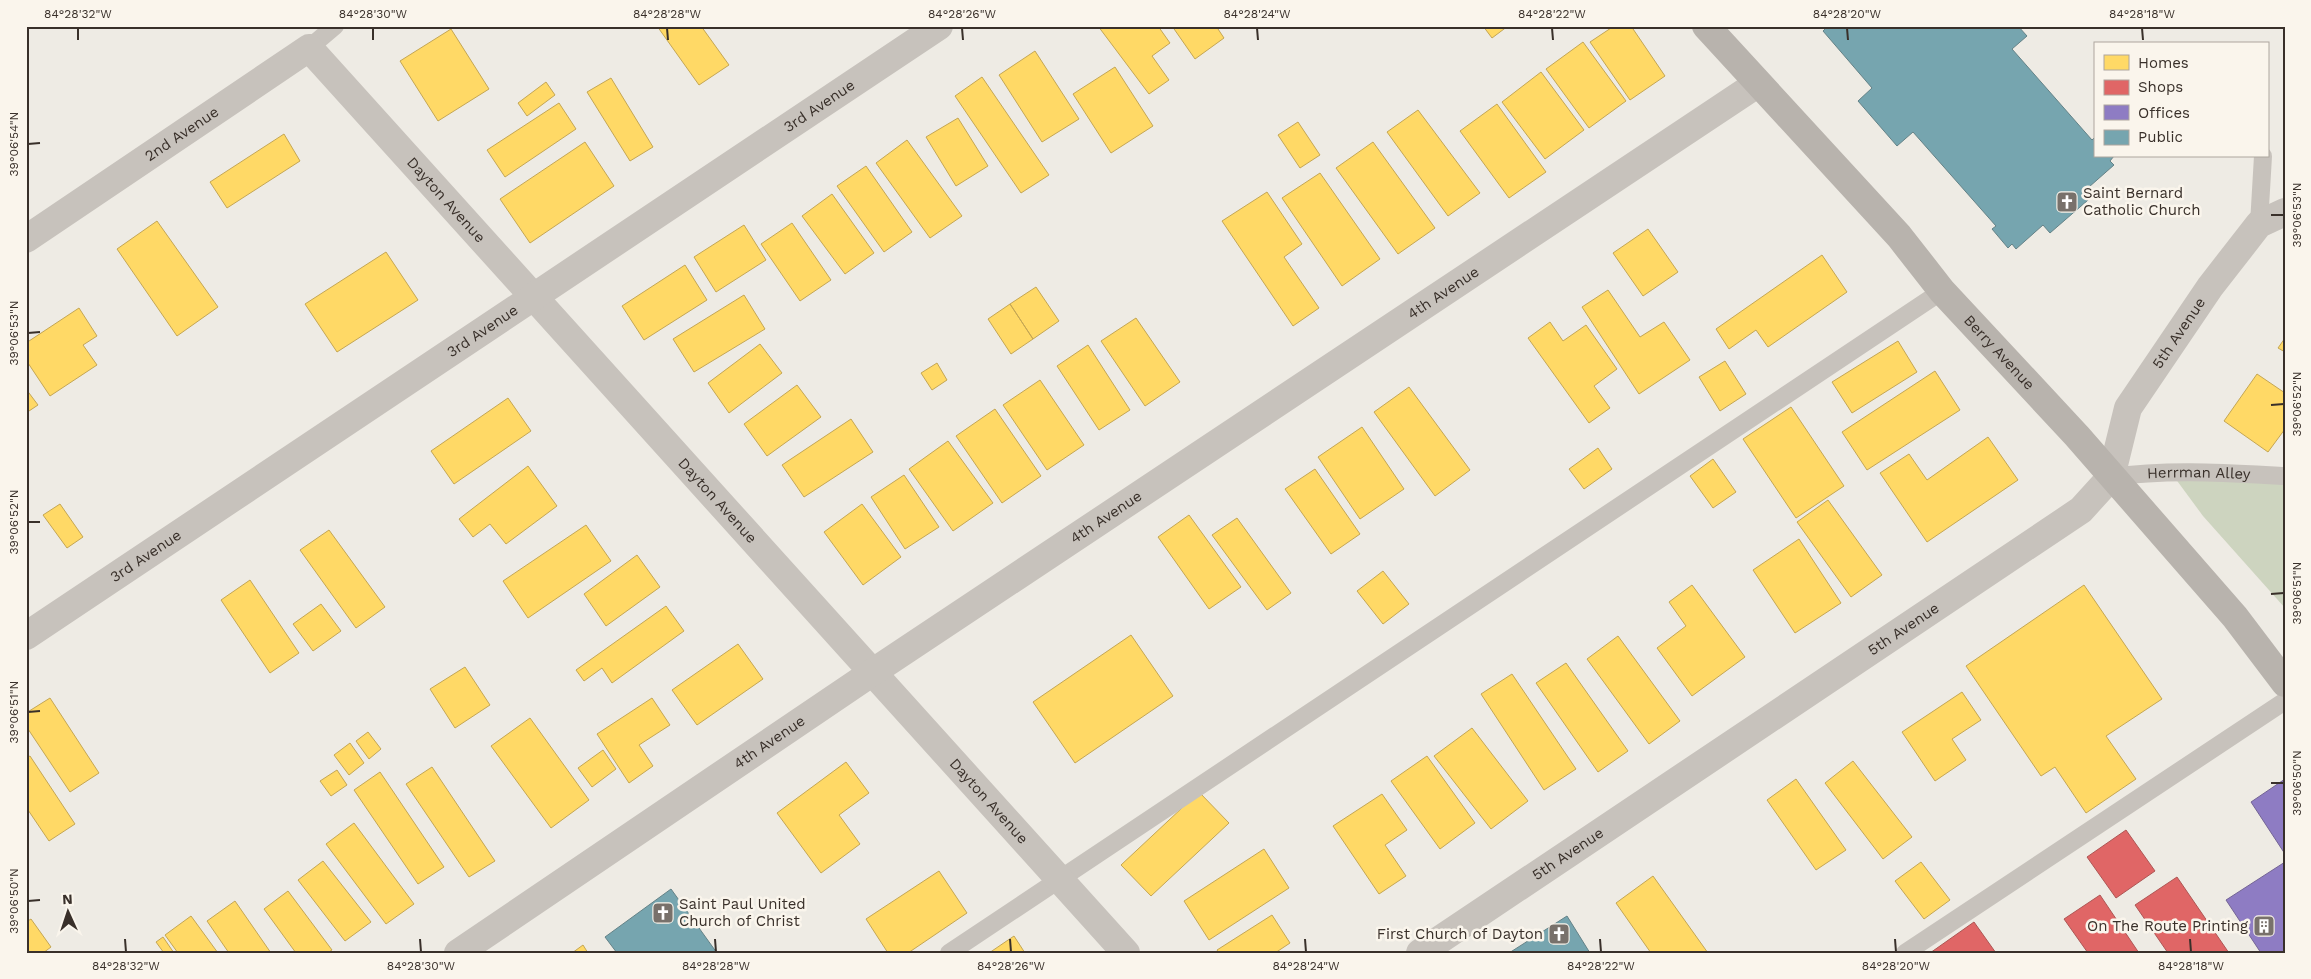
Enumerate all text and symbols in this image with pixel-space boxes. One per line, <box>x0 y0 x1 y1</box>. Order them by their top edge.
text: 84°28'32"W <box>44 7 112 21</box>
text: 84°28'30"W <box>339 7 408 21</box>
text: 84°28'28"W <box>633 7 702 21</box>
text: 84°28'26"W <box>928 7 997 21</box>
text: 84°28'24"W <box>1223 7 1291 21</box>
text: 84°28'22"W <box>1518 7 1586 21</box>
text: 84°28'20"W <box>1813 7 1882 21</box>
text: 84°28'18"W <box>2109 7 2175 21</box>
legend <box>2094 42 2268 158</box>
text: Homes <box>2138 54 2189 72</box>
street label: 3rd Avenue <box>780 76 858 136</box>
text: Shops <box>2138 78 2183 96</box>
street label: 2nd Avenue <box>142 103 222 165</box>
text: Offices <box>2138 104 2190 122</box>
text: 39°06'54"N <box>7 112 21 176</box>
text: Public <box>2138 128 2183 146</box>
street label: Dayton Avenue <box>403 153 489 246</box>
text: 39°06'53"N <box>2290 182 2304 248</box>
place label: Saint Bernard Catholic Church <box>2083 184 2201 219</box>
church icon: Saint Bernard Catholic Church <box>2055 190 2079 214</box>
street label: 4th Avenue <box>1404 262 1482 323</box>
street label: 5th Avenue <box>2148 294 2209 372</box>
text: 39°06'53"N <box>7 300 21 366</box>
street label: 3rd Avenue <box>444 301 521 361</box>
street label: Berry Avenue <box>1960 311 2038 394</box>
text: 39°06'52"N <box>2290 371 2304 437</box>
street label: Dayton Avenue <box>674 454 761 547</box>
street label: Herrman Alley <box>2147 463 2251 483</box>
street label: 4th Avenue <box>1067 487 1145 547</box>
text: 39°06'52"N <box>7 489 21 555</box>
street label: 3rd Avenue <box>107 526 185 586</box>
text: 39°06'51"N <box>2290 562 2304 624</box>
street label: 5th Avenue <box>1864 599 1943 659</box>
text: 39°06'51"N <box>7 681 21 743</box>
street label: 4th Avenue <box>730 712 808 773</box>
text: 39°06'50"N <box>2290 750 2304 816</box>
street label: Dayton Avenue <box>946 755 1032 848</box>
street label: 5th Avenue <box>1529 824 1607 884</box>
text: 39°06'50"N <box>7 868 21 934</box>
north arrow <box>42 886 92 936</box>
text: N <box>62 891 73 907</box>
place label: Saint Paul United Church of Christ <box>679 895 806 930</box>
church icon: Saint Paul United Church of Christ <box>651 901 675 925</box>
building icon: On The Route Printing <box>2252 914 2276 938</box>
place label: On The Route Printing <box>2087 917 2248 935</box>
church icon: First Church of Dayton <box>1547 922 1571 946</box>
place label: First Church of Dayton <box>1377 925 1543 943</box>
text: 84°28'32"W <box>92 959 160 973</box>
text: 84°28'30"W <box>387 959 456 973</box>
text: 84°28'28"W <box>682 959 751 973</box>
text: 84°28'26"W <box>977 959 1046 973</box>
text: 84°28'24"W <box>1272 959 1340 973</box>
text: 84°28'22"W <box>1567 959 1635 973</box>
text: 84°28'20"W <box>1862 959 1931 973</box>
text: 84°28'18"W <box>2158 959 2224 973</box>

